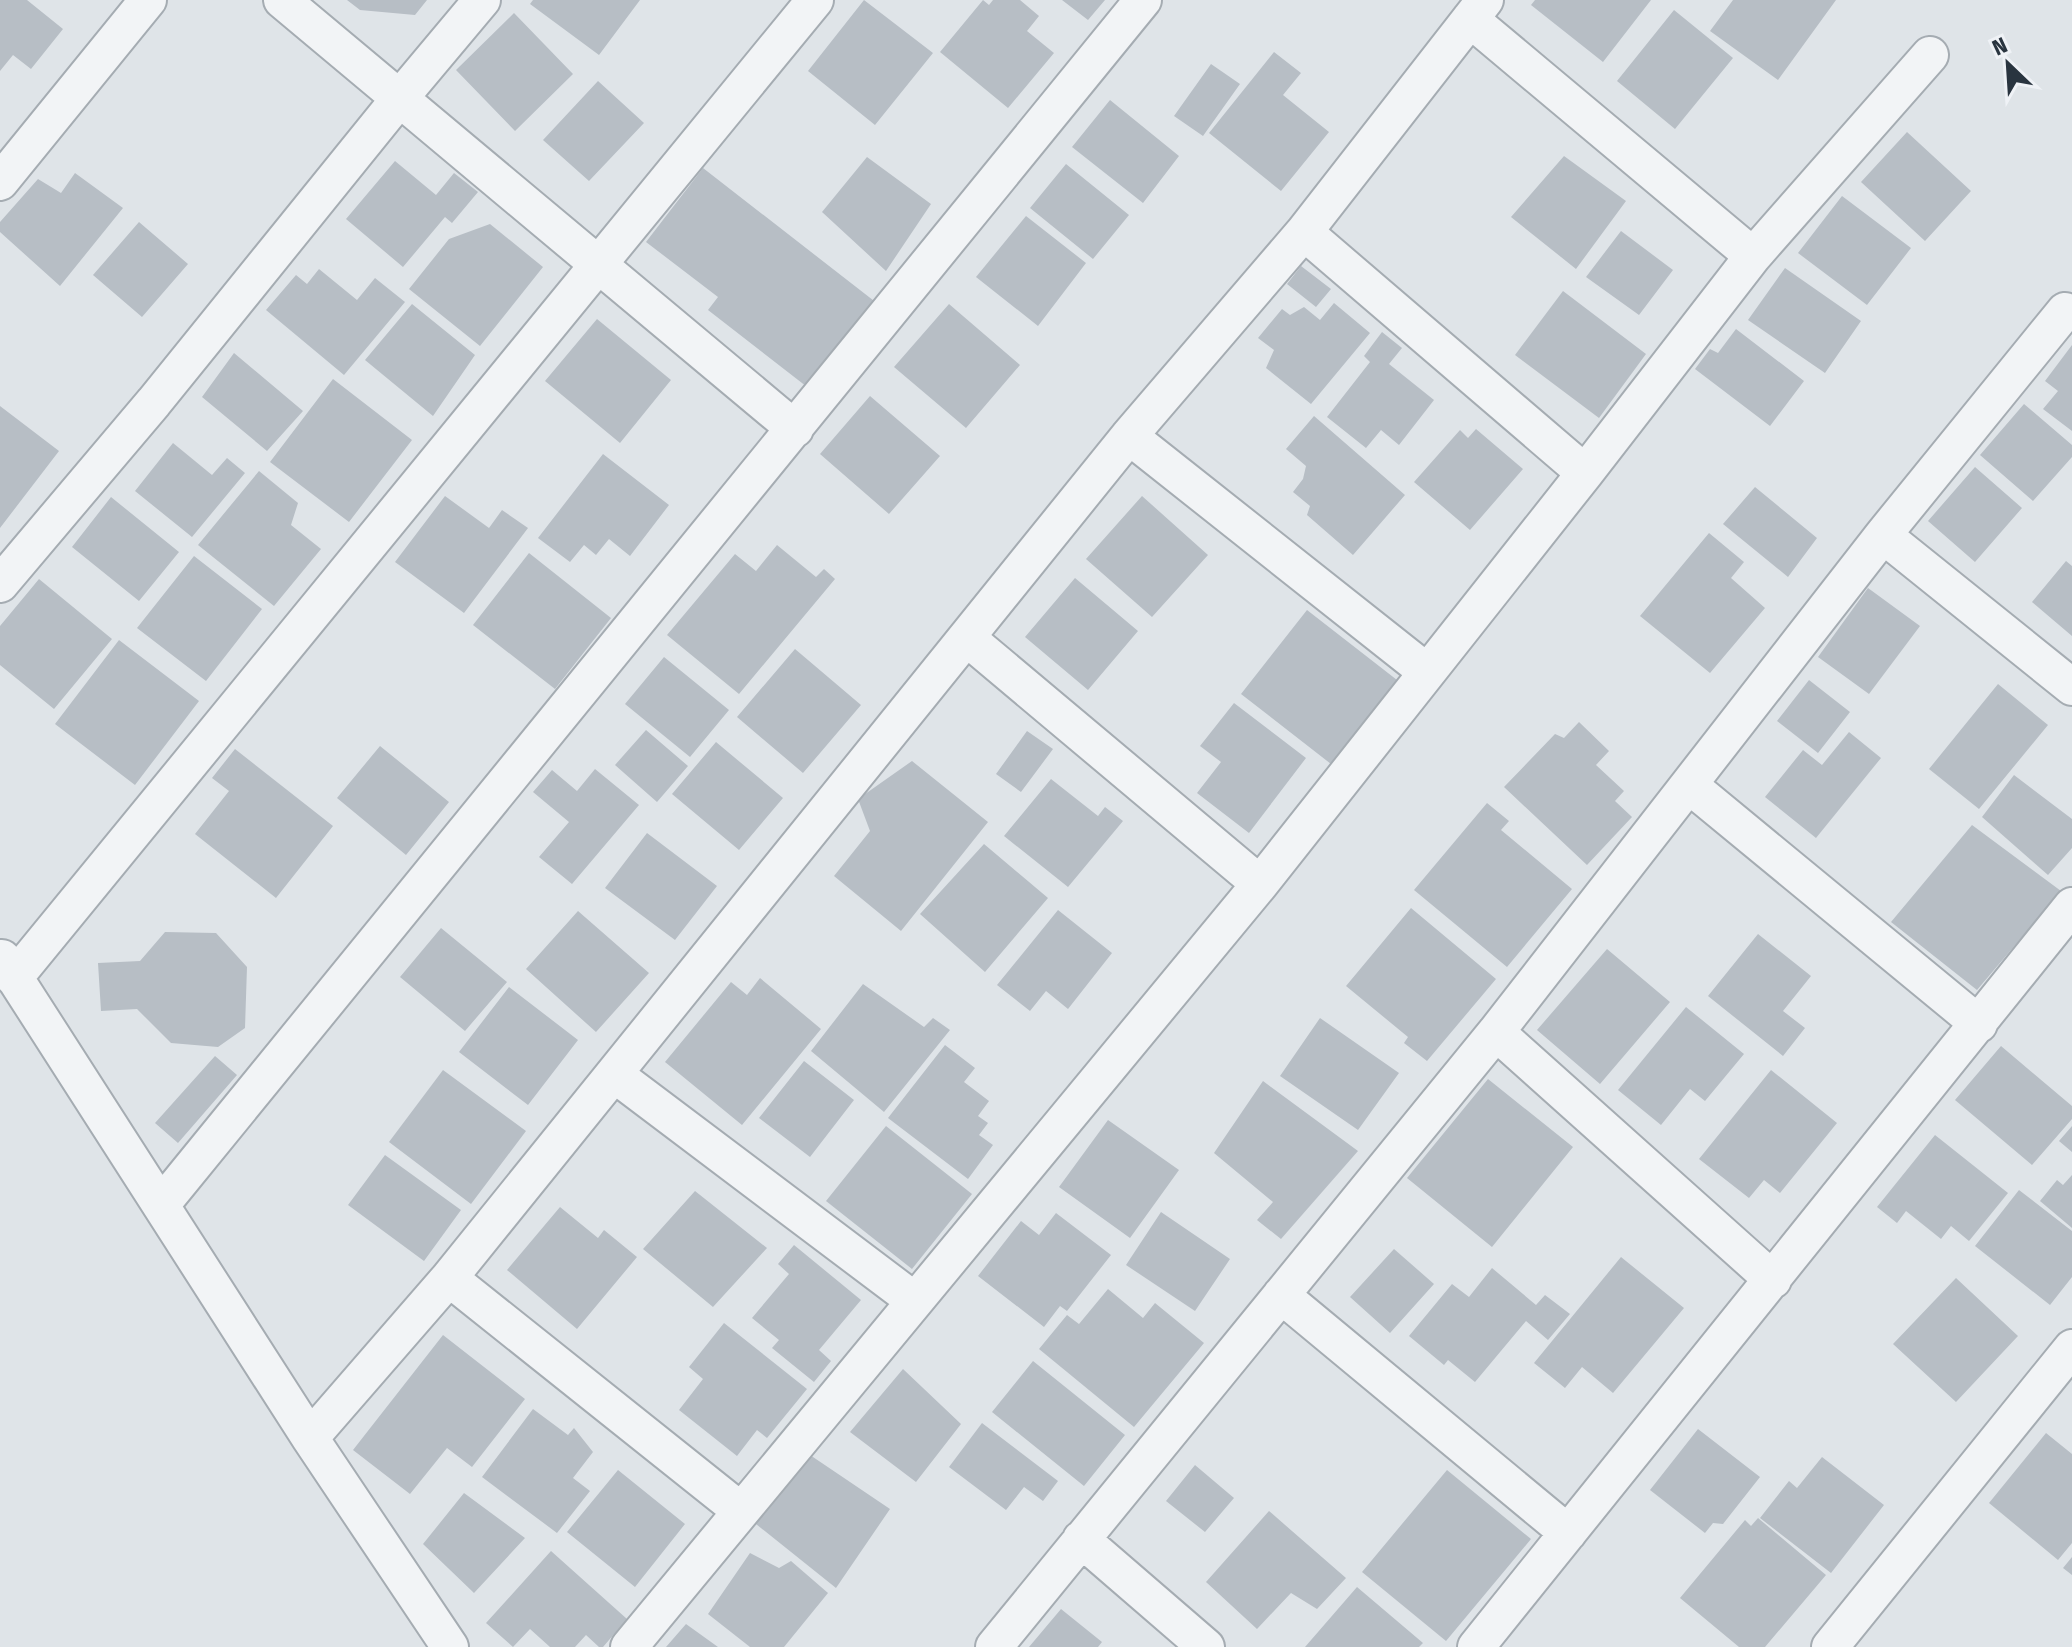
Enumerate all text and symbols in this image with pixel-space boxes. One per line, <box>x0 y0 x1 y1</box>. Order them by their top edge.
north arrow <box>1968 24 2048 104</box>
text: N <box>1988 31 2011 61</box>

